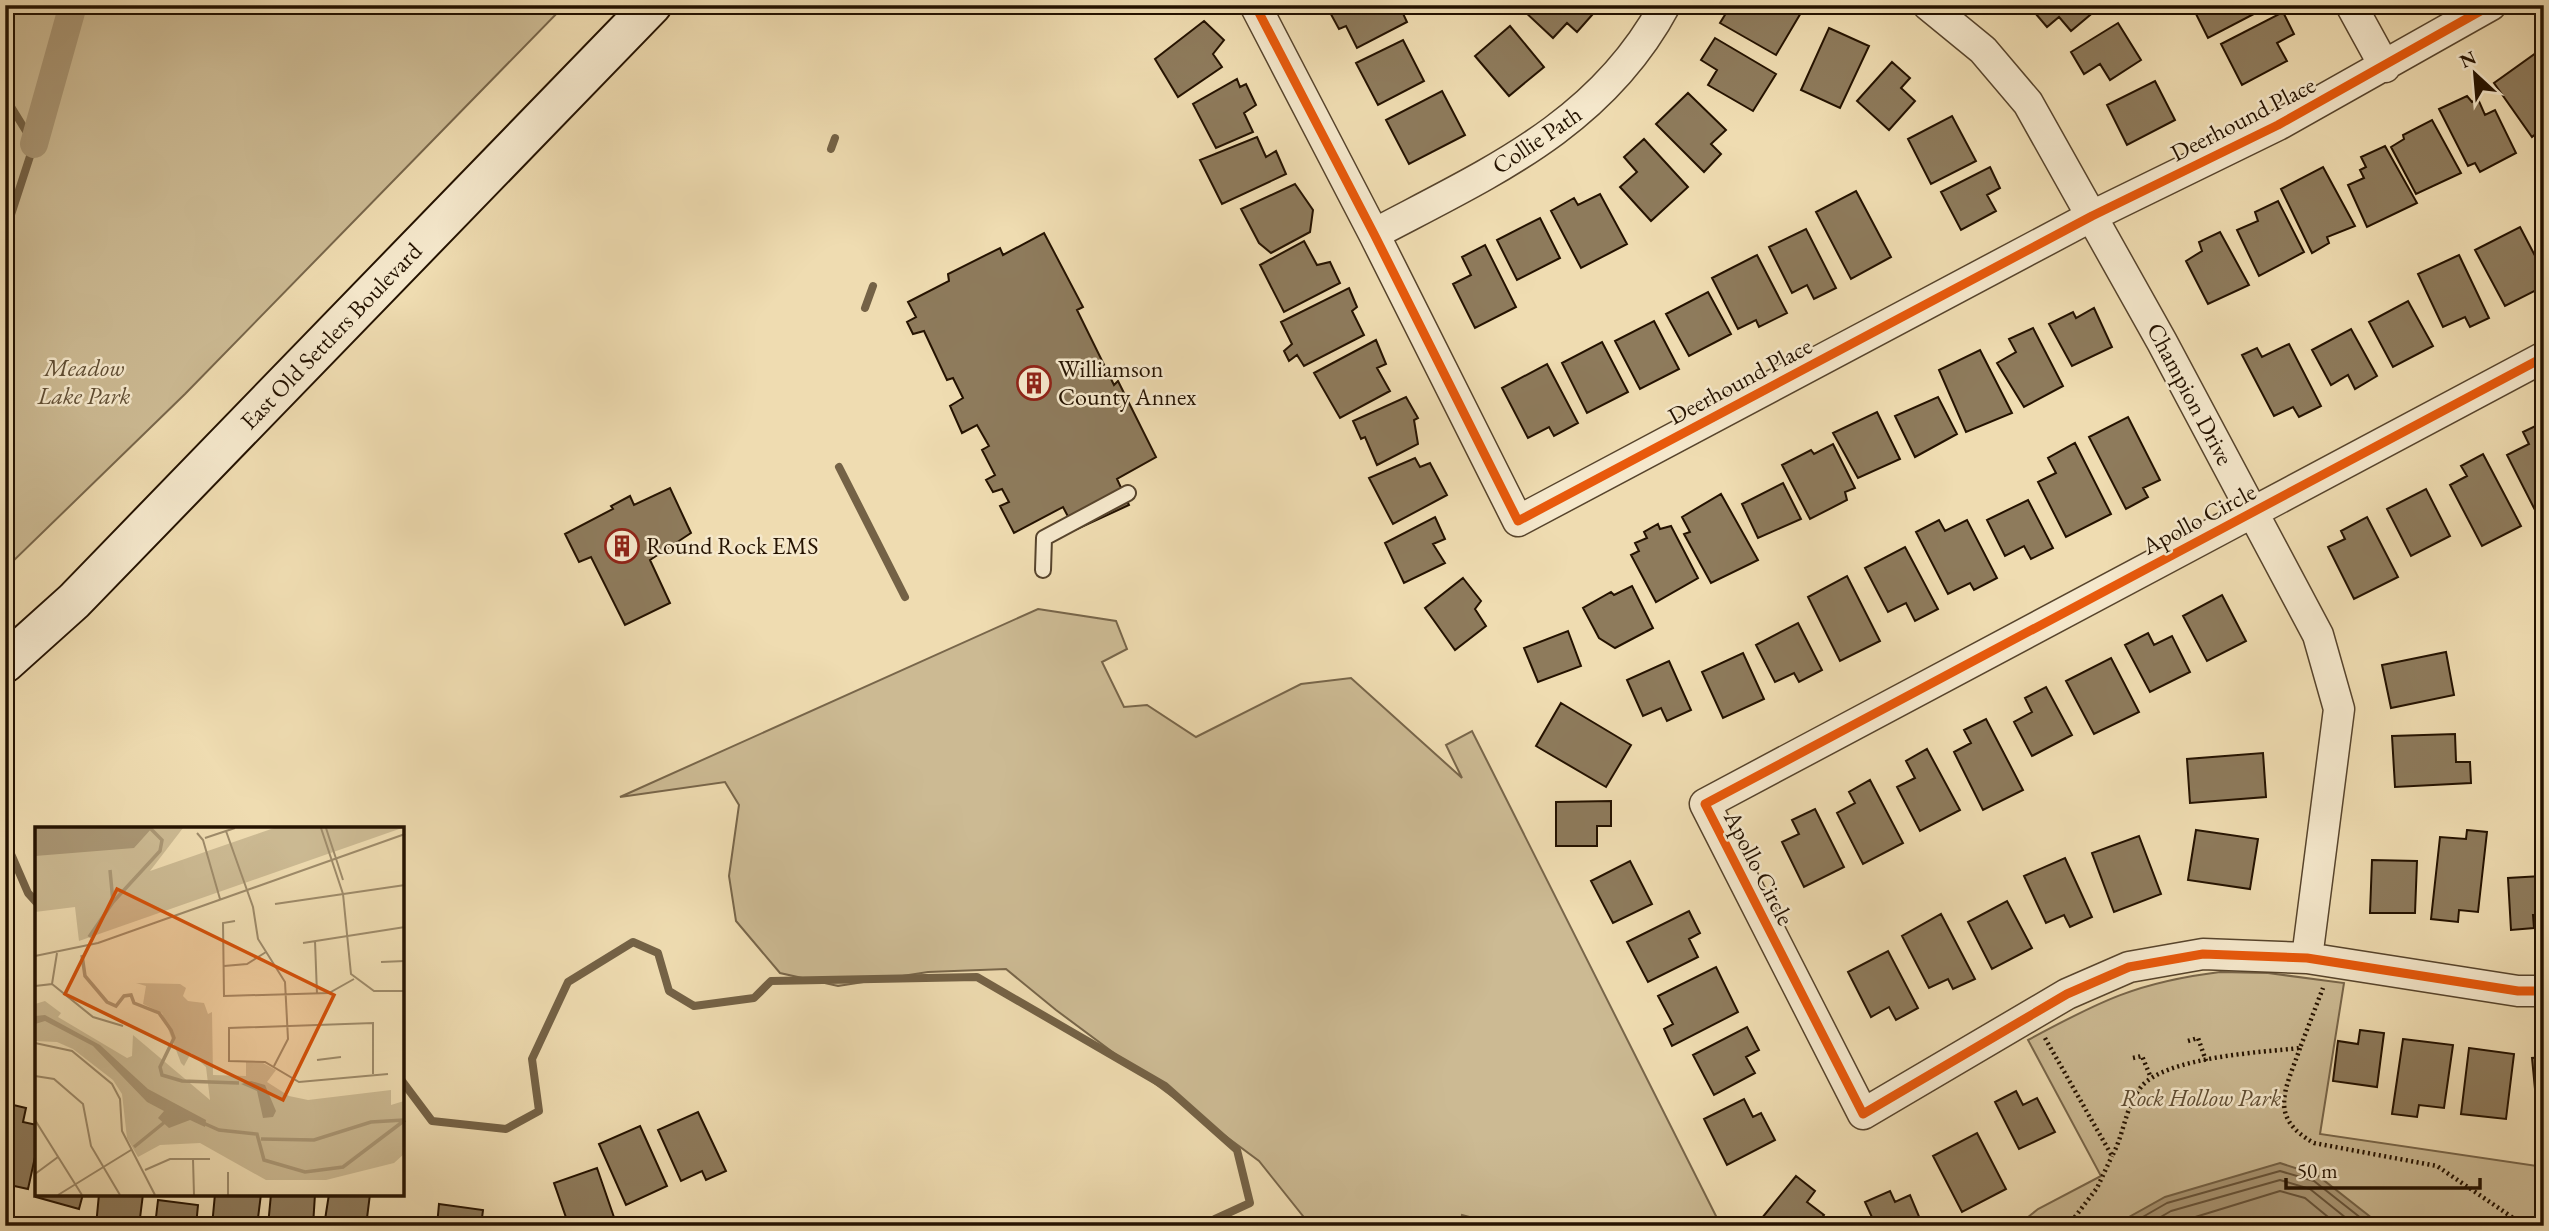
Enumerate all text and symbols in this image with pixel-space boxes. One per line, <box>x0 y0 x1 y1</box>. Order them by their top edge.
north arrow <box>2440 38 2510 108</box>
text: N <box>2455 44 2481 74</box>
street label: Deerhound Place <box>2165 69 2320 168</box>
street label: Collie Path <box>1486 98 1588 181</box>
street label: East Old Settlers Boulevard <box>233 235 429 436</box>
street label: Champion Drive <box>2140 317 2241 470</box>
street label: Deerhound Place <box>1663 330 1817 431</box>
park label: Meadow Lake Park <box>36 352 131 411</box>
place label: Williamson County Annex <box>1058 353 1197 412</box>
building icon: Williamson County Annex <box>1015 364 1053 402</box>
street label: Apollo Circle <box>2136 476 2261 562</box>
building icon: Round Rock EMS <box>603 527 641 565</box>
place label: Round Rock EMS <box>646 530 818 561</box>
street label: Apollo Circle <box>1717 804 1802 930</box>
inset map <box>35 827 404 1196</box>
park label: Rock Hollow Park <box>2120 1082 2282 1113</box>
scale bar <box>2286 1147 2481 1191</box>
text: 50 m <box>2297 1157 2338 1184</box>

